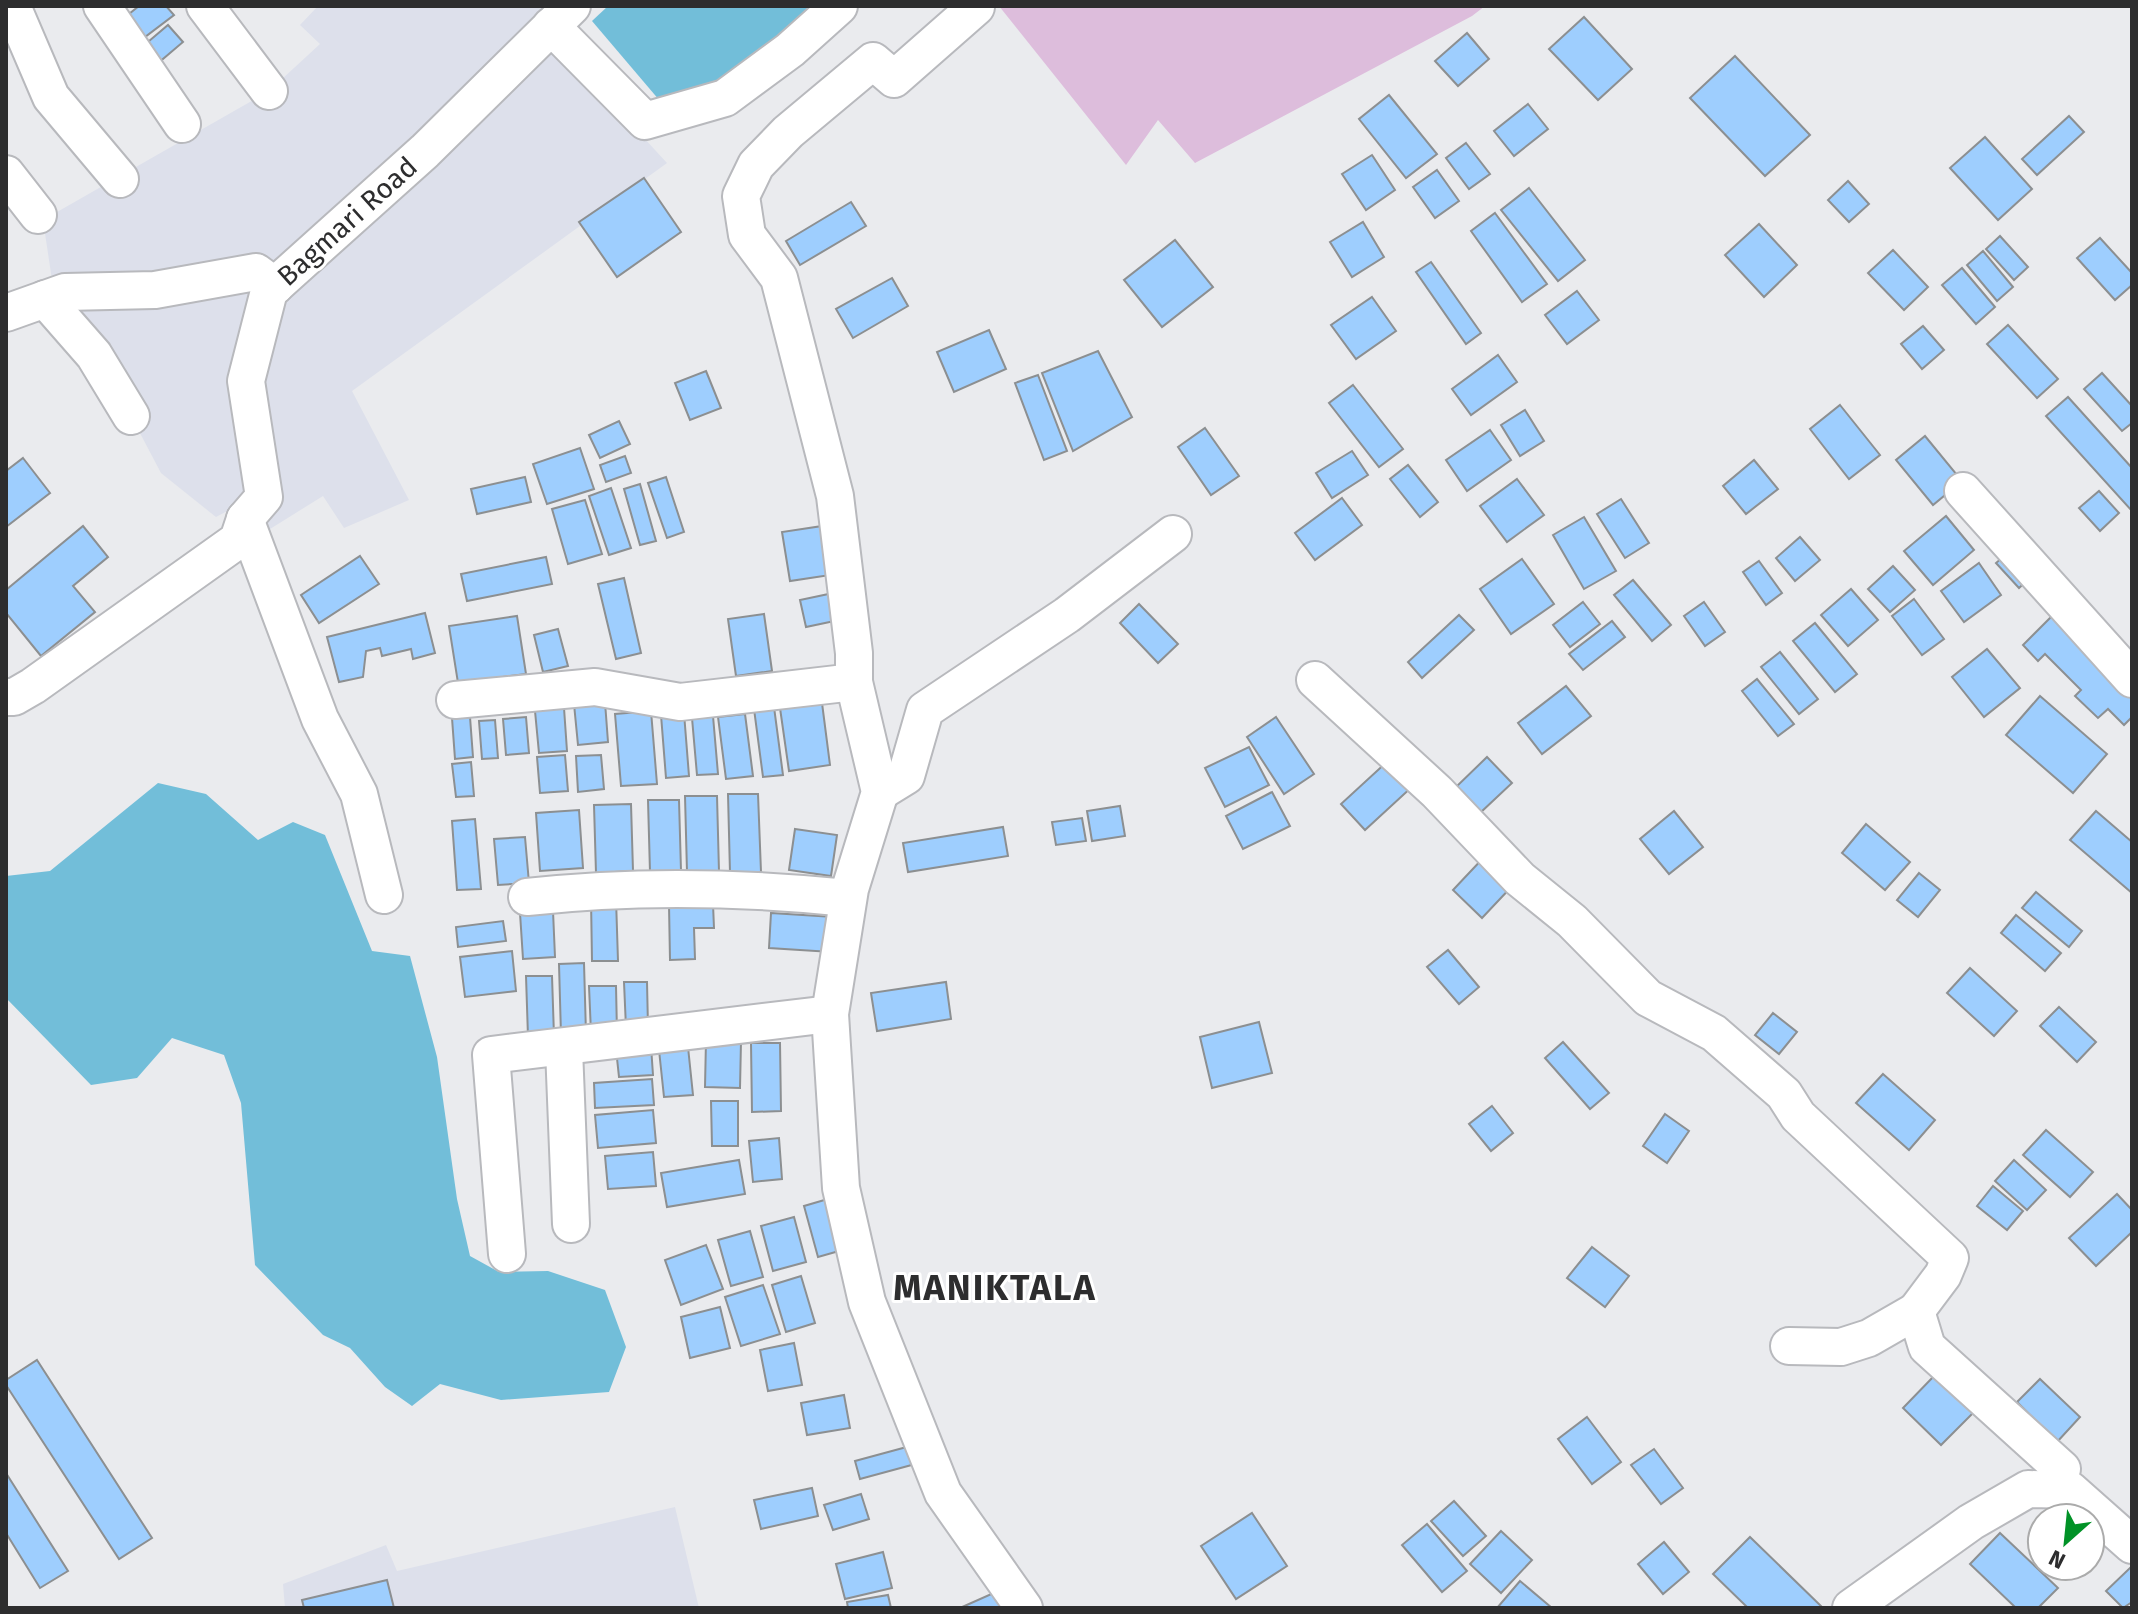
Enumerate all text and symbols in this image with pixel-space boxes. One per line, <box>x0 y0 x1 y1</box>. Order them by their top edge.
street label: Bagmari Road <box>271 150 424 293</box>
district label: MANIKTALA <box>893 1266 1097 1310</box>
north arrow <box>2026 1502 2106 1582</box>
text: N <box>2045 1544 2070 1575</box>

